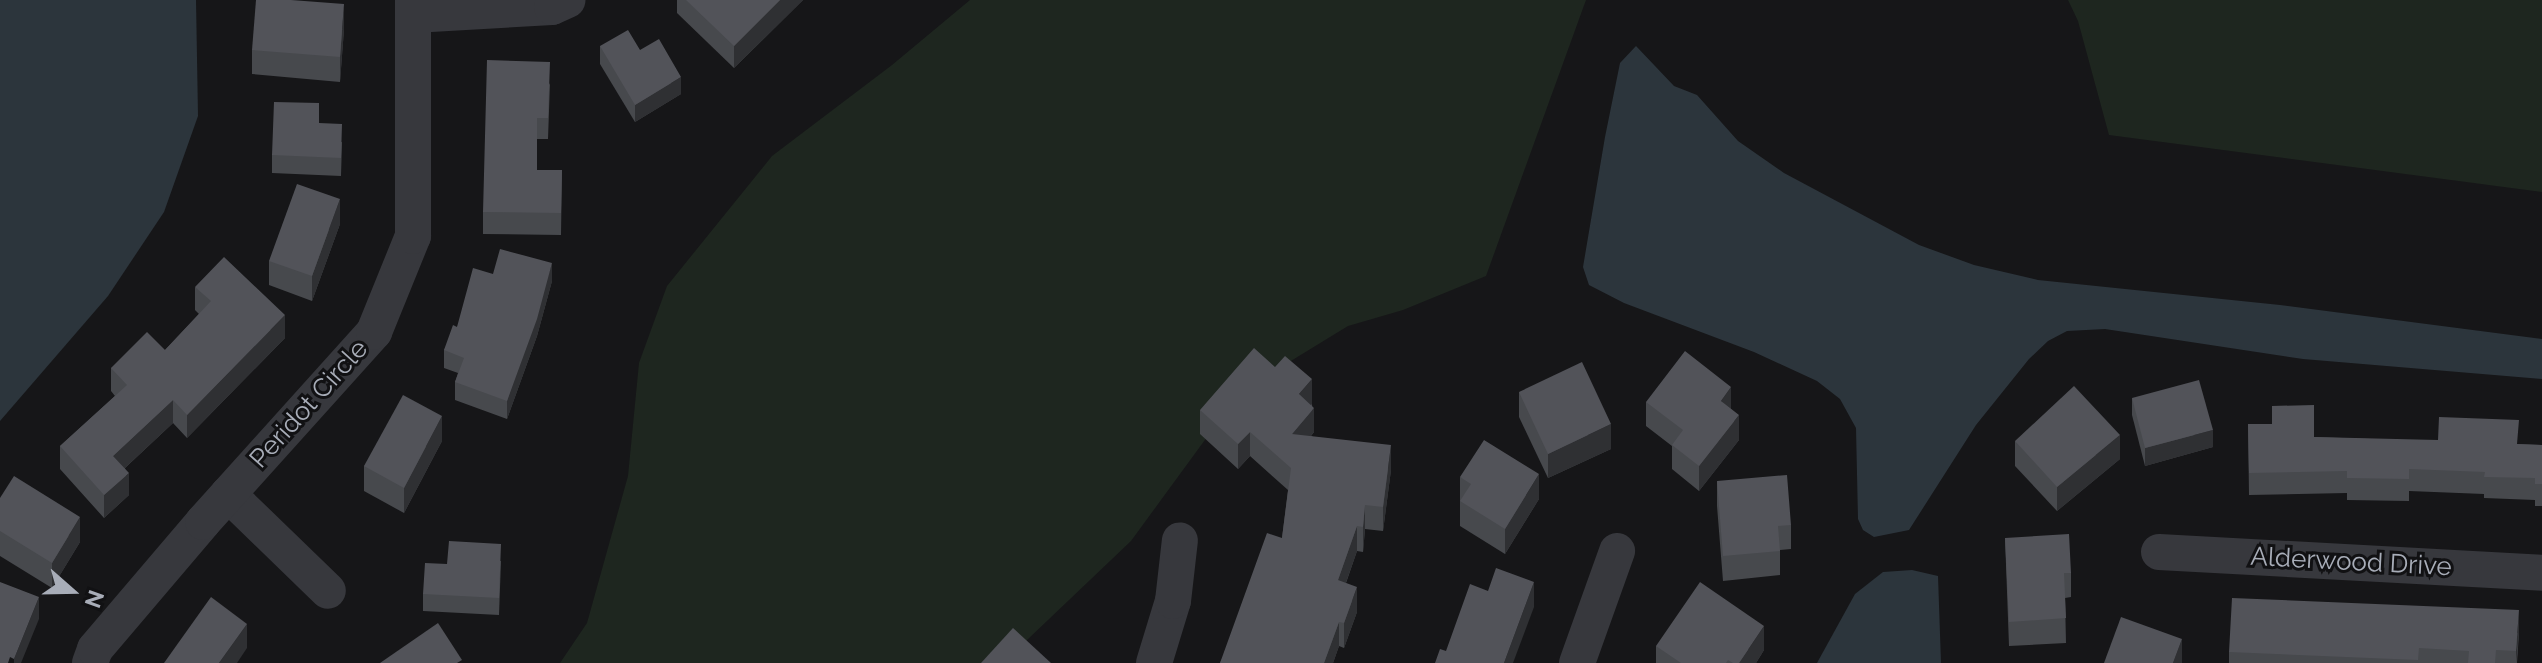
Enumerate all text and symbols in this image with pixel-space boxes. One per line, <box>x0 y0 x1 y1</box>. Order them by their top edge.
street label: Peridot Circle <box>243 334 375 474</box>
street label: Alderwood Drive <box>2249 541 2453 583</box>
north arrow <box>32 551 112 631</box>
text: N <box>79 587 110 612</box>

